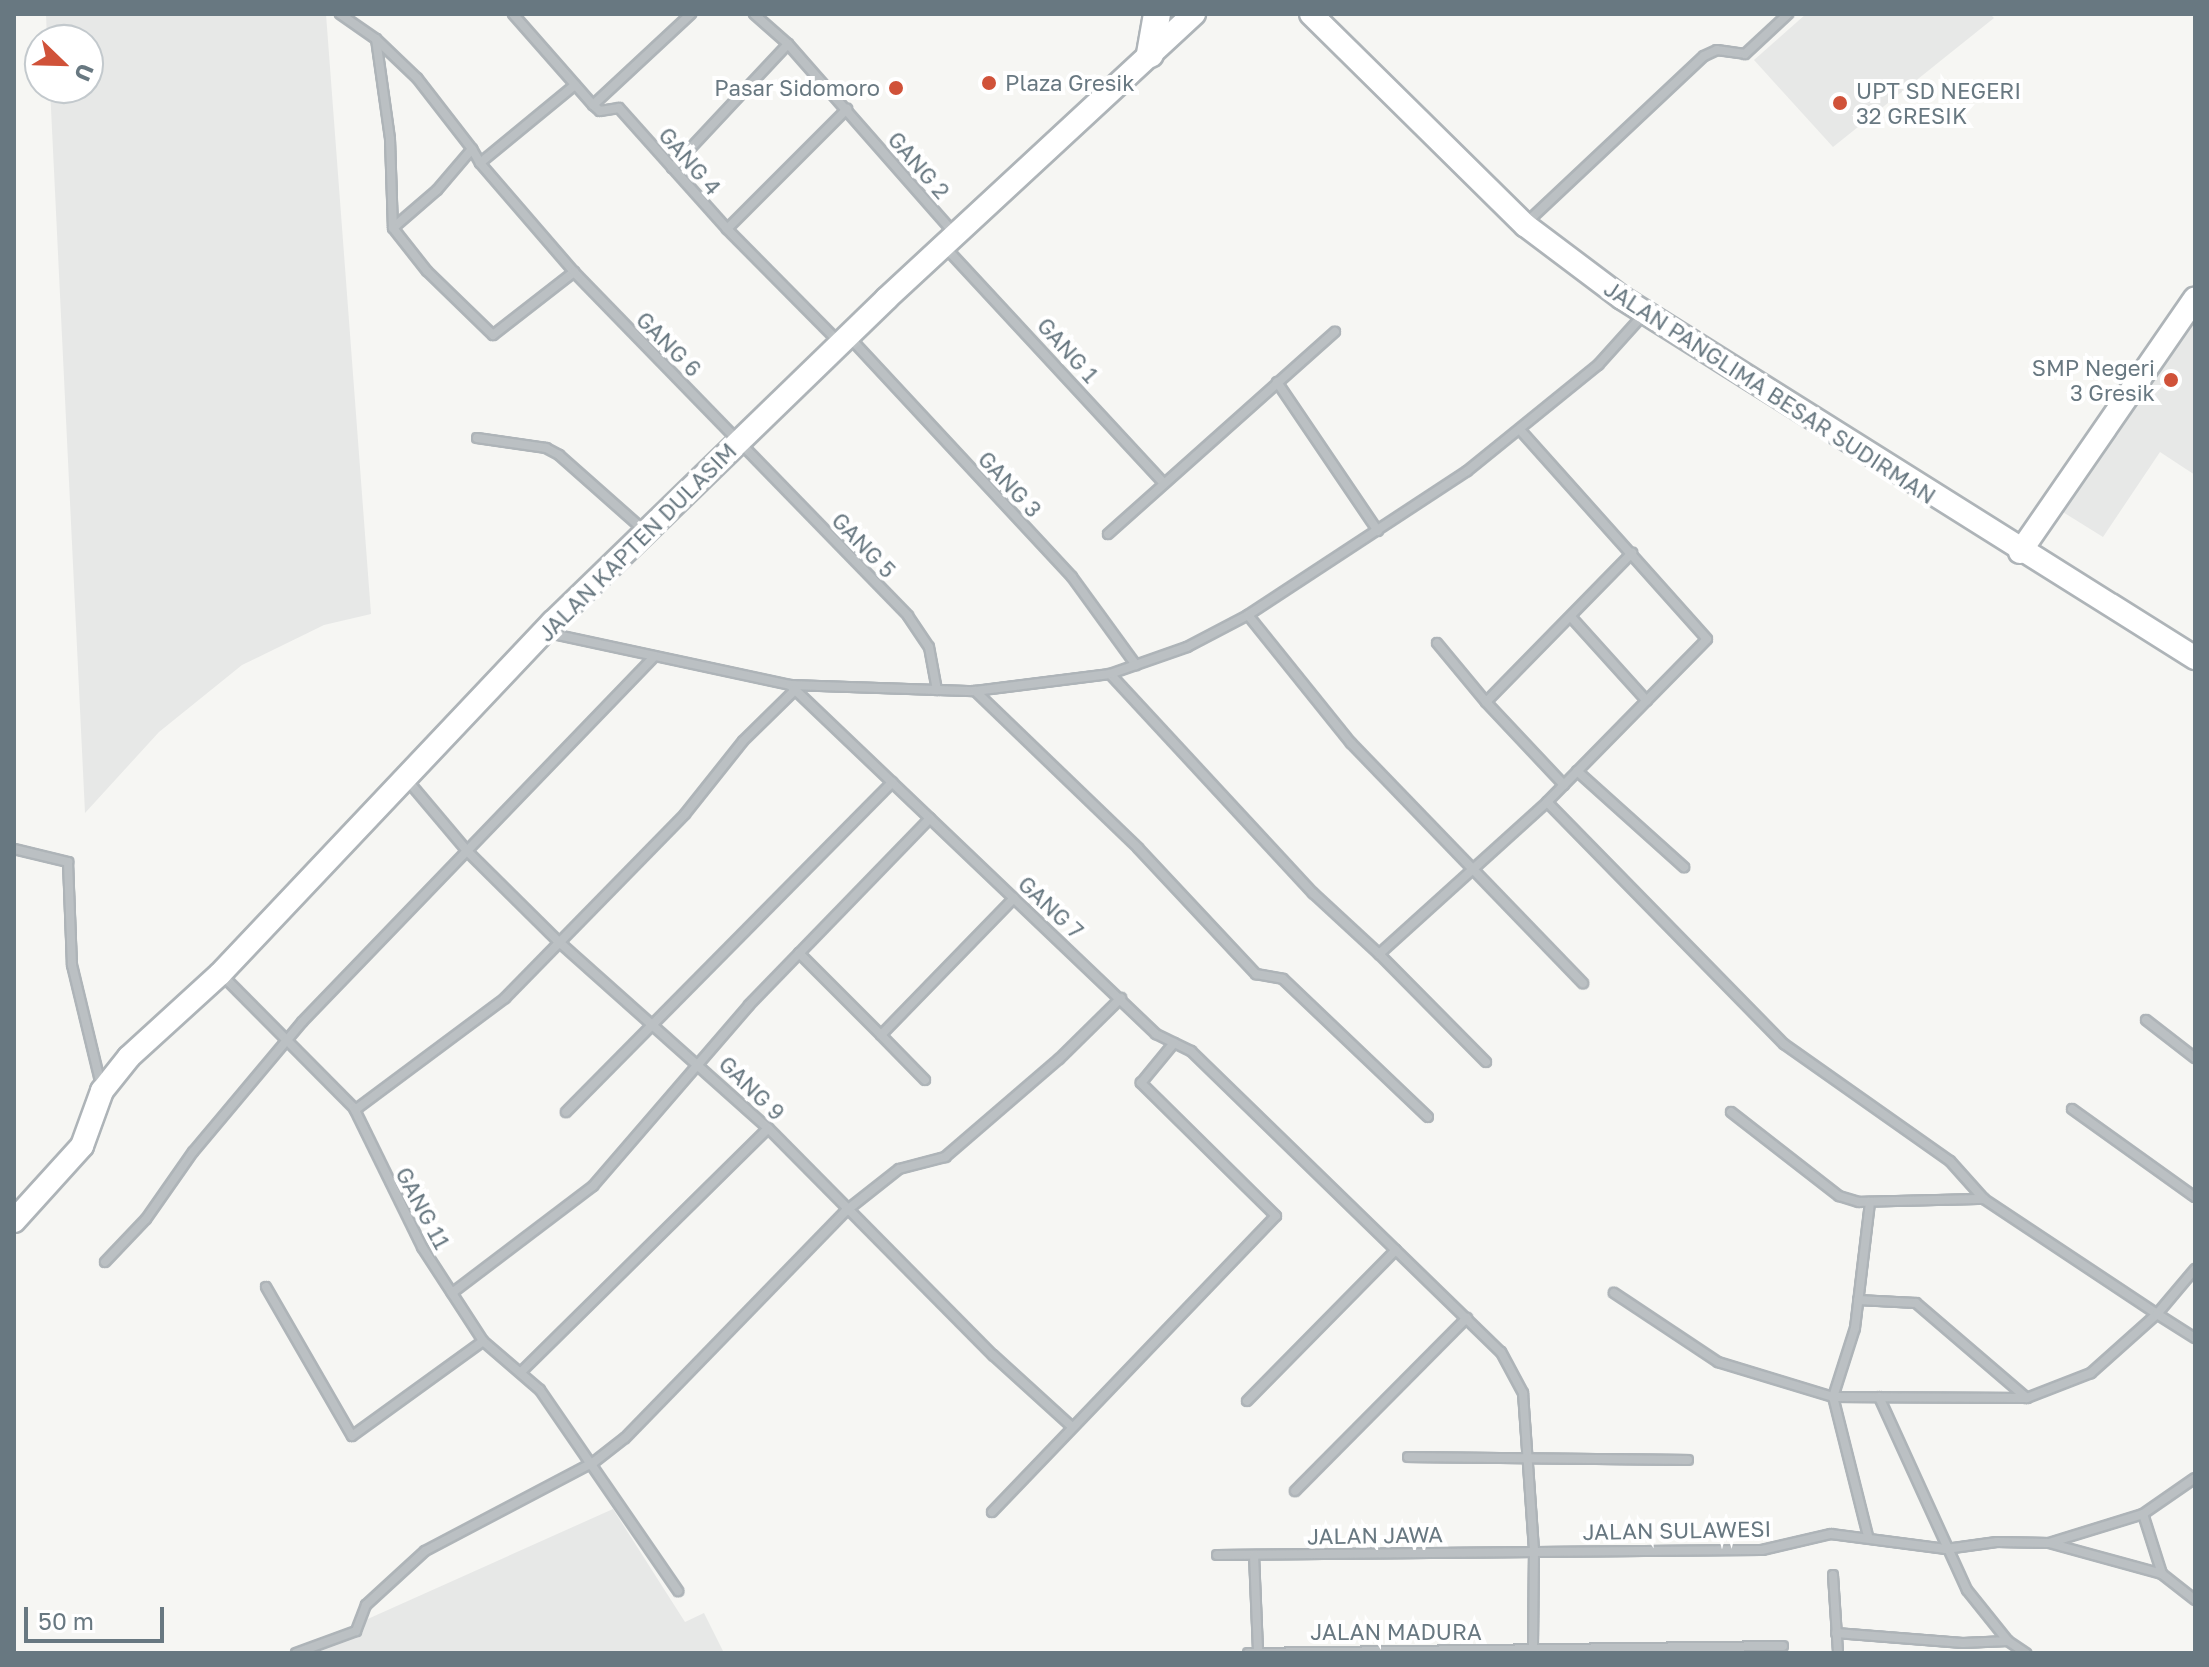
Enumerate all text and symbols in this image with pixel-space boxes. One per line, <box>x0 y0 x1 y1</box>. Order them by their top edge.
north arrow <box>24 24 104 104</box>
text: U <box>69 60 100 85</box>
place label: Plaza Gresik <box>1005 70 1135 96</box>
marker: Plaza Gresik <box>980 74 998 92</box>
place label: Pasar Sidomoro <box>714 75 880 101</box>
place label: UPT SD NEGERI 32 GRESIK <box>1856 77 2021 128</box>
marker: Pasar Sidomoro <box>887 79 905 97</box>
marker: UPT SD NEGERI 32 GRESIK <box>1831 94 1849 112</box>
street label: GANG 4 <box>653 122 727 200</box>
street label: GANG 2 <box>883 126 955 204</box>
street label: JALAN PANGLIMA BESAR SUDIRMAN <box>1599 275 1941 509</box>
street label: GANG 6 <box>631 306 707 382</box>
street label: GANG 1 <box>1032 312 1104 388</box>
place label: SMP Negeri 3 Gresik <box>2032 354 2155 406</box>
marker: SMP Negeri 3 Gresik <box>2162 371 2180 389</box>
street label: JALAN KAPTEN DULASIM <box>532 437 742 647</box>
street label: GANG 3 <box>973 446 1047 522</box>
street label: GANG 5 <box>827 507 901 583</box>
street label: GANG 7 <box>1013 870 1089 944</box>
street label: GANG 9 <box>714 1050 790 1126</box>
street label: GANG 11 <box>390 1163 456 1253</box>
street label: JALAN SULAWESI <box>1582 1515 1772 1545</box>
street label: JALAN JAWA <box>1307 1521 1443 1549</box>
scale bar <box>28 1591 168 1641</box>
text: 50 m <box>38 1606 94 1635</box>
street label: JALAN MADURA <box>1310 1619 1482 1645</box>

